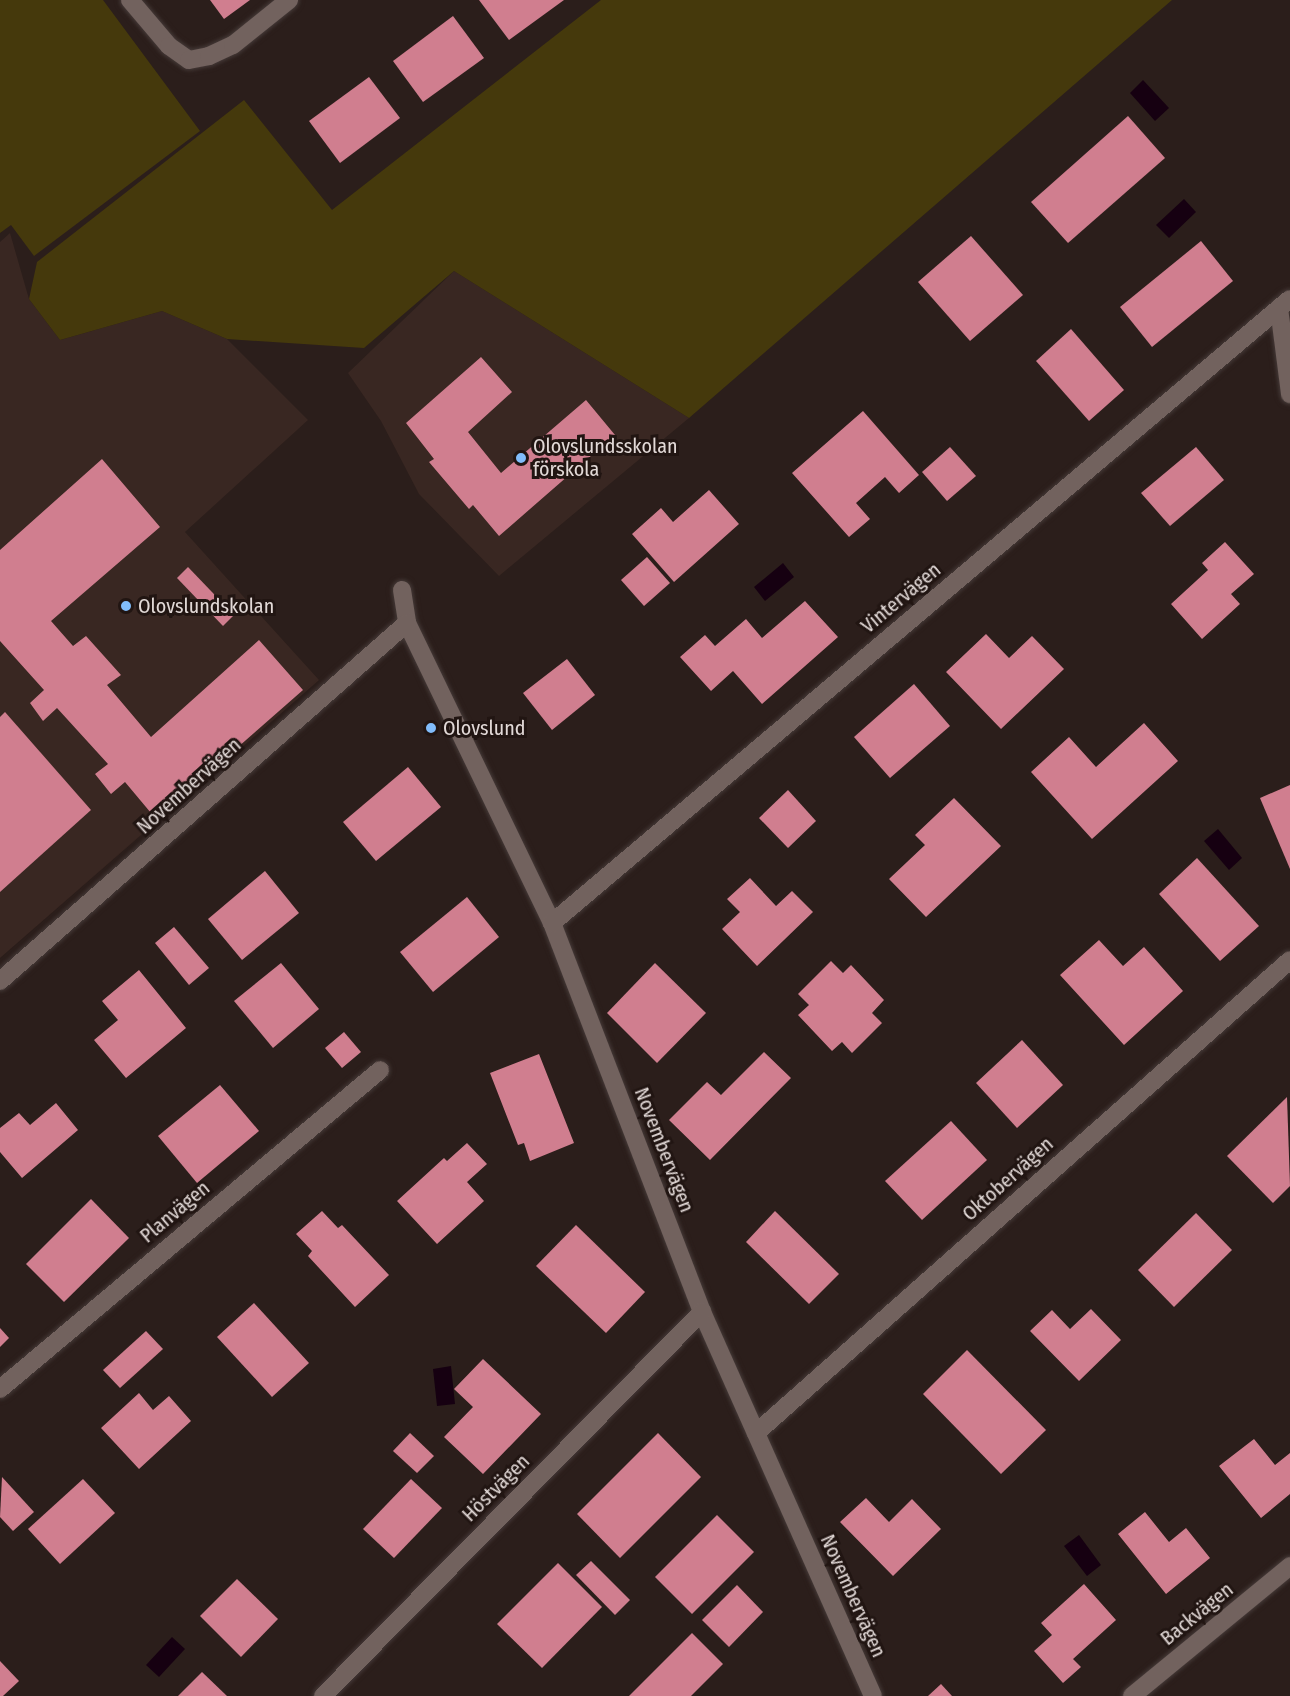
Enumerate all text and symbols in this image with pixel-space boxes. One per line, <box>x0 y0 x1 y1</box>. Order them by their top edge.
place label: Olovslundsskolan förskola <box>533 434 678 481</box>
marker: Olovslundsskolan förskola <box>514 451 528 465</box>
street label: Vintervägen <box>856 558 946 638</box>
place label: Olovslundskolan <box>138 594 274 618</box>
marker: Olovslundskolan <box>119 599 133 613</box>
place label: Olovslund <box>443 716 525 740</box>
marker: Olovslund <box>424 721 438 735</box>
street label: Novembervägen <box>132 733 246 839</box>
street label: Novembervägen <box>629 1084 699 1216</box>
street label: Oktobervägen <box>958 1132 1058 1226</box>
street label: Planvägen <box>135 1176 215 1248</box>
street label: Höstvägen <box>457 1449 535 1527</box>
street label: Novembervägen <box>815 1531 891 1661</box>
street label: Backvägen <box>1156 1578 1238 1650</box>

